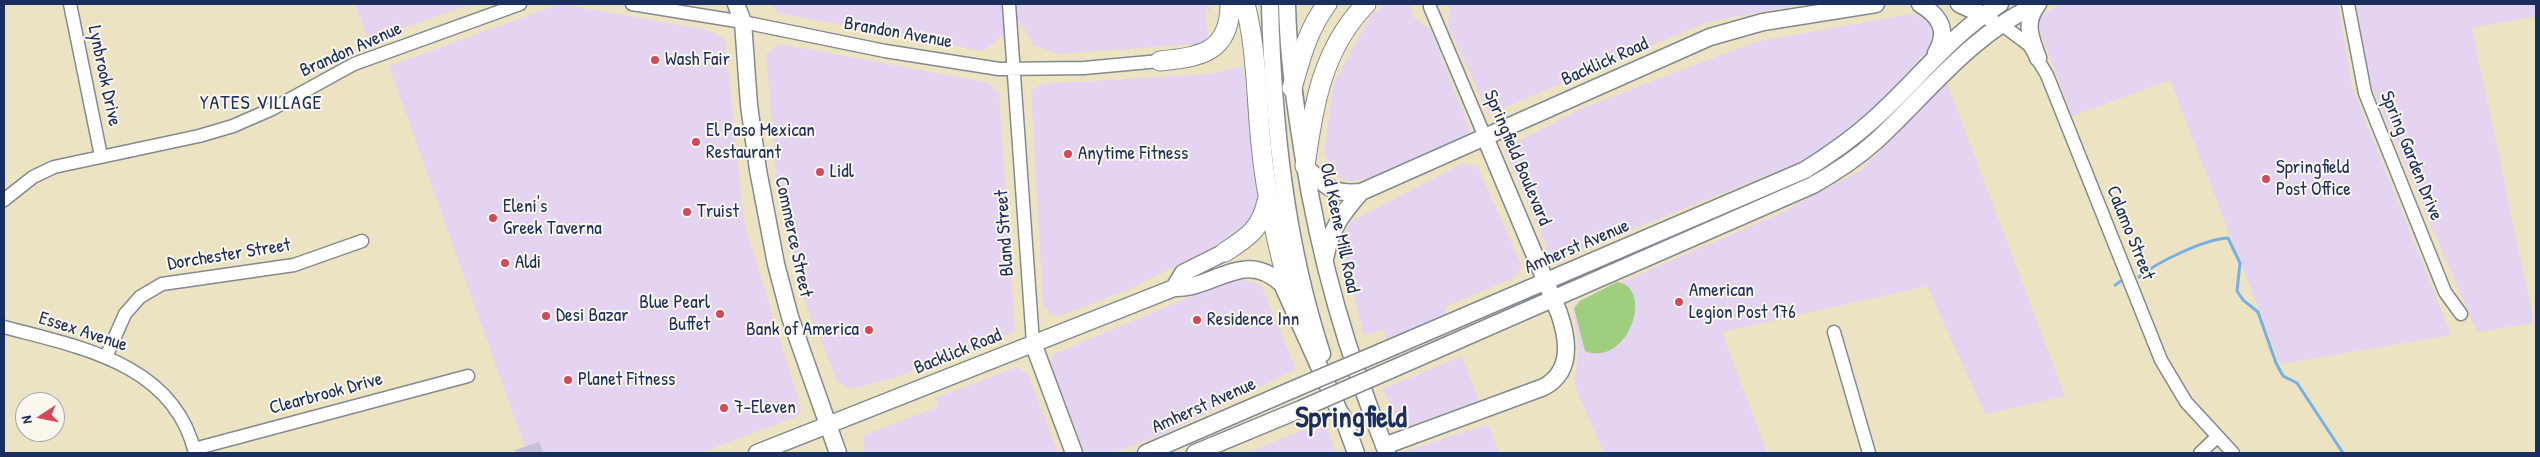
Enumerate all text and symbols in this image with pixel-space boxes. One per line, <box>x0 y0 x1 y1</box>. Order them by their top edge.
street label: Brandon Avenue <box>842 12 954 54</box>
street label: Brandon Avenue <box>296 17 406 83</box>
street label: Lynbrook Drive <box>82 24 126 128</box>
street label: Backlick Road <box>1558 33 1652 91</box>
place label: Wash Fair <box>665 49 730 71</box>
marker: Wash Fair <box>649 54 661 66</box>
street label: Springfield Boulevard <box>1478 87 1556 229</box>
street label: Spring Garden Drive <box>2375 88 2447 224</box>
district label: YATES VILLAGE <box>198 92 324 116</box>
place label: El Paso Mexican Restaurant <box>706 120 815 164</box>
marker: El Paso Mexican Restaurant <box>690 136 702 148</box>
place label: Anytime Fitness <box>1078 143 1188 165</box>
marker: Anytime Fitness <box>1062 148 1074 160</box>
place label: Springfield Post Office <box>2276 157 2351 201</box>
place label: Lidl <box>830 161 854 183</box>
street label: Old Keene Mill Road <box>1314 161 1364 295</box>
marker: Lidl <box>814 166 826 178</box>
marker: Springfield Post Office <box>2260 173 2272 185</box>
street label: Commerce Street <box>769 175 817 299</box>
street label: Calamo Street <box>2101 183 2159 283</box>
street label: Bland Street <box>991 189 1019 277</box>
place label: Eleni's Greek Taverna <box>503 196 602 240</box>
place label: Truist <box>697 201 739 223</box>
marker: Truist <box>681 206 693 218</box>
marker: Eleni's Greek Taverna <box>487 212 499 224</box>
street label: Amherst Avenue <box>1521 215 1633 279</box>
street label: Dorchester Street <box>166 234 292 276</box>
place label: Aldi <box>515 252 541 274</box>
marker: Aldi <box>499 257 511 269</box>
place label: American Legion Post 176 <box>1689 280 1796 324</box>
place label: Blue Pearl Buffet <box>639 292 710 336</box>
marker: American Legion Post 176 <box>1673 296 1685 308</box>
place label: Desi Bazar <box>556 305 629 327</box>
street label: Essex Avenue <box>36 307 130 357</box>
marker: Blue Pearl Buffet <box>714 308 726 320</box>
place label: Residence Inn <box>1207 309 1299 331</box>
marker: Desi Bazar <box>540 310 552 322</box>
marker: Residence Inn <box>1191 314 1203 326</box>
place label: Bank of America <box>746 319 859 341</box>
marker: Bank of America <box>863 324 875 336</box>
street label: Backlick Road <box>911 324 1005 380</box>
street label: Clearbrook Drive <box>267 368 385 420</box>
place label: Planet Fitness <box>578 369 675 391</box>
street label: Amherst Avenue <box>1148 373 1260 439</box>
marker: Planet Fitness <box>562 374 574 386</box>
north arrow <box>15 392 65 442</box>
place label: 7-Eleven <box>734 397 796 419</box>
marker: 7-Eleven <box>718 402 730 414</box>
district label: Springfield <box>1295 402 1407 436</box>
text: N <box>16 414 36 425</box>

